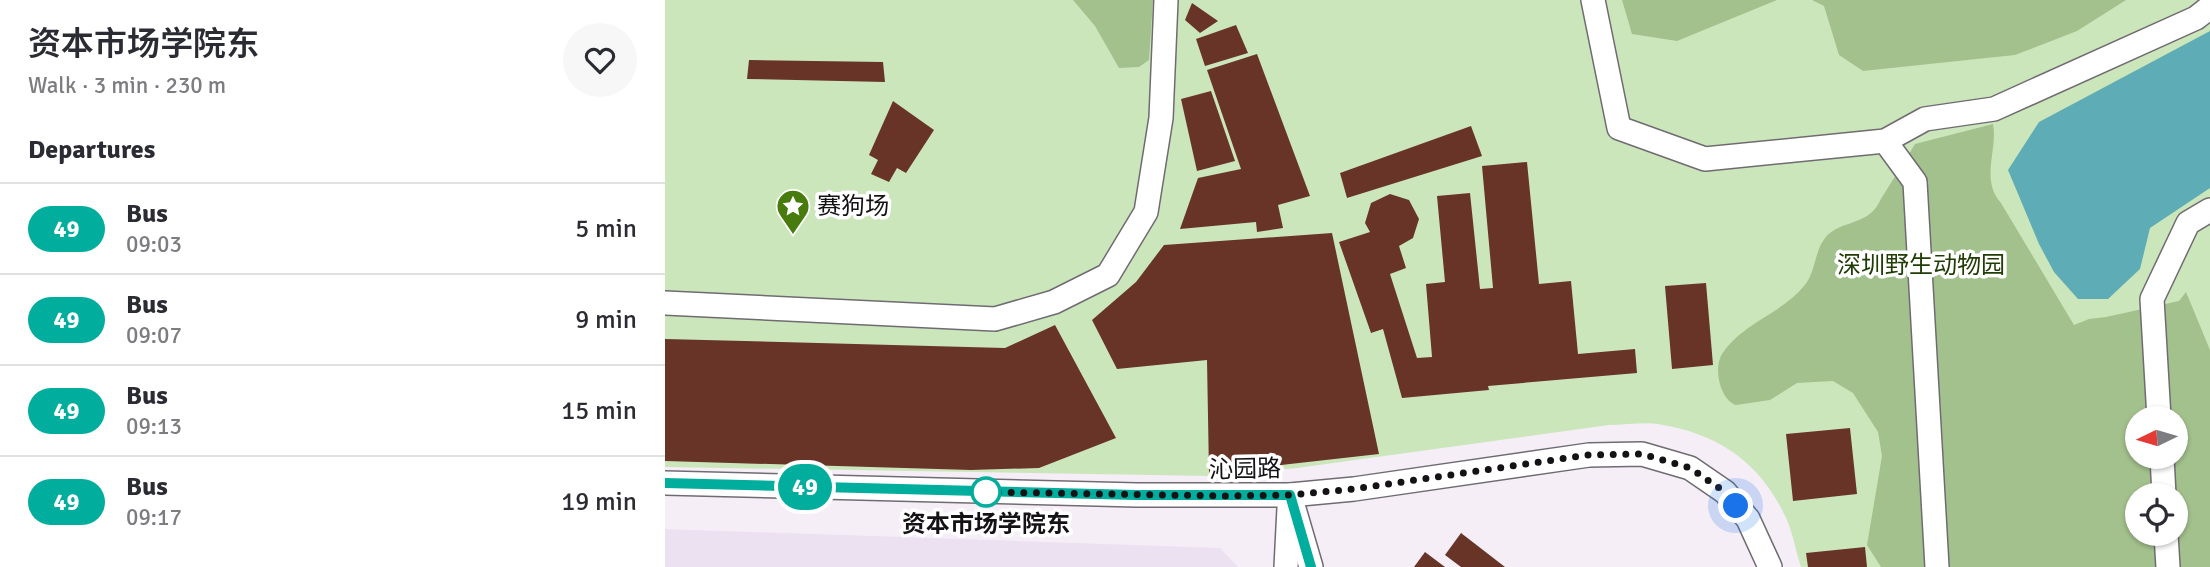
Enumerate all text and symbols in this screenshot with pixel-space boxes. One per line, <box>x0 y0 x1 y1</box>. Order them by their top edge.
button: heart <box>563 23 637 97</box>
text: 资本市场学院东 <box>28 24 259 65</box>
text: Walk · 3 min · 230 m <box>28 71 226 100</box>
text: Departures <box>28 134 155 166</box>
place icon: 赛狗场 <box>774 187 812 236</box>
place label: 赛狗场 <box>817 191 889 221</box>
text: Bus <box>126 198 168 230</box>
text: 5 min <box>575 213 637 245</box>
text: 49 <box>54 214 79 244</box>
text: 09:03 <box>126 230 182 259</box>
park label: 深圳野生动物园 <box>1837 250 2005 280</box>
text: Bus <box>126 289 168 321</box>
text: 9 min <box>575 304 637 336</box>
text: 49 <box>54 305 79 335</box>
text: 09:07 <box>126 321 182 350</box>
text: Bus <box>126 380 168 412</box>
text: 15 min <box>561 395 637 427</box>
text: 49 <box>54 396 79 426</box>
north arrow <box>2125 406 2187 469</box>
map controls <box>2125 406 2188 546</box>
text: 09:13 <box>126 412 182 441</box>
street label: 沁园路 <box>1209 453 1281 485</box>
line badge: 49 <box>773 464 837 510</box>
text: Bus <box>126 471 168 503</box>
text: 49 <box>792 472 818 502</box>
marker: 资本市场学院东 <box>971 477 1001 507</box>
button: locate <box>2125 483 2188 546</box>
text: 19 min <box>561 486 637 518</box>
text: 49 <box>54 487 79 517</box>
your location <box>1718 488 1753 523</box>
text: 09:17 <box>126 503 182 532</box>
place label: 资本市场学院东 <box>902 509 1070 539</box>

